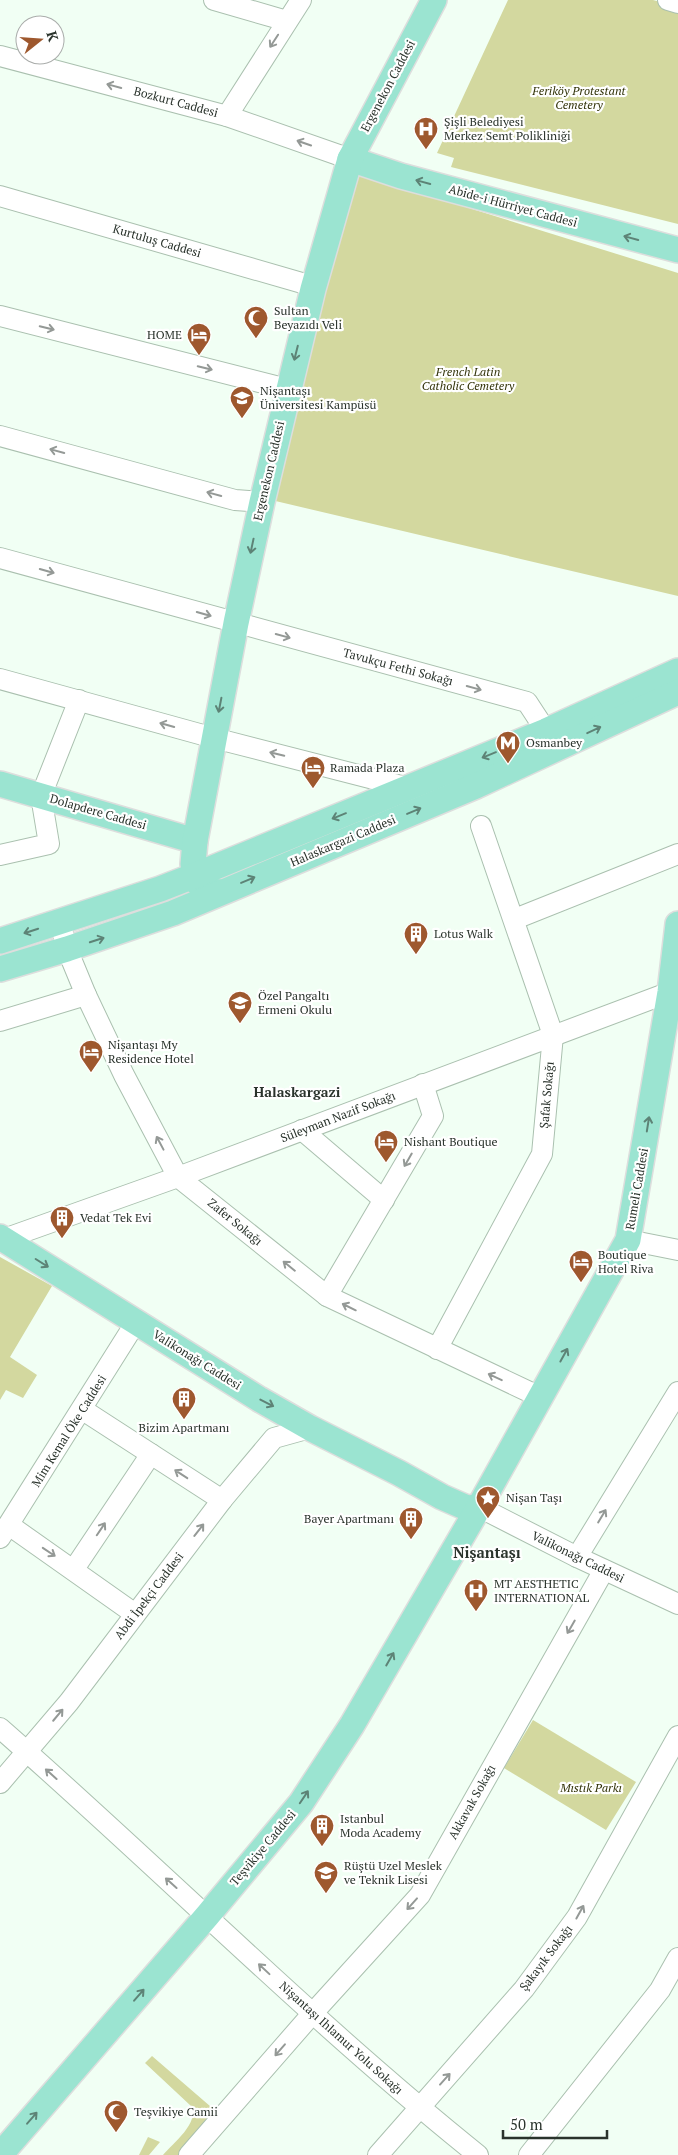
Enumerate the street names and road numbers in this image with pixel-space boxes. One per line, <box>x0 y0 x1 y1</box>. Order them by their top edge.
street label: Ergenekon Caddesi <box>357 37 418 134</box>
street label: Bozkurt Caddesi <box>132 83 220 120</box>
street label: Abide-i Hürriyet Caddesi <box>447 181 579 230</box>
street label: Kurtuluş Caddesi <box>111 221 203 260</box>
street label: Ergenekon Caddesi <box>250 419 287 522</box>
street label: Tavukçu Fethi Sokağı <box>341 645 455 689</box>
street label: Dolapdere Caddesi <box>48 791 149 833</box>
street label: Halaskargazi Caddesi <box>288 811 398 870</box>
street label: Şafak Sokağı <box>536 1061 557 1129</box>
street label: Süleyman Nazif Sokağı <box>278 1088 398 1145</box>
street label: Rumeli Caddesi <box>622 1146 651 1231</box>
street label: Zafer Sokağı <box>205 1195 266 1248</box>
street label: Valikonağı Caddesi <box>150 1326 244 1393</box>
street label: Mim Kemal Öke Caddesi <box>28 1372 109 1490</box>
street label: Valikonağı Caddesi <box>529 1528 627 1586</box>
street label: Abdi İpekçi Caddesi <box>111 1549 186 1642</box>
street label: Akkavak Sokağı <box>445 1761 498 1842</box>
street label: Teşvikiye Caddesi <box>227 1806 299 1889</box>
street label: Şakayık Sokağı <box>516 1921 576 1994</box>
street label: Nişantaşı Ihlamur Yolu Sokağı <box>276 1978 407 2097</box>

